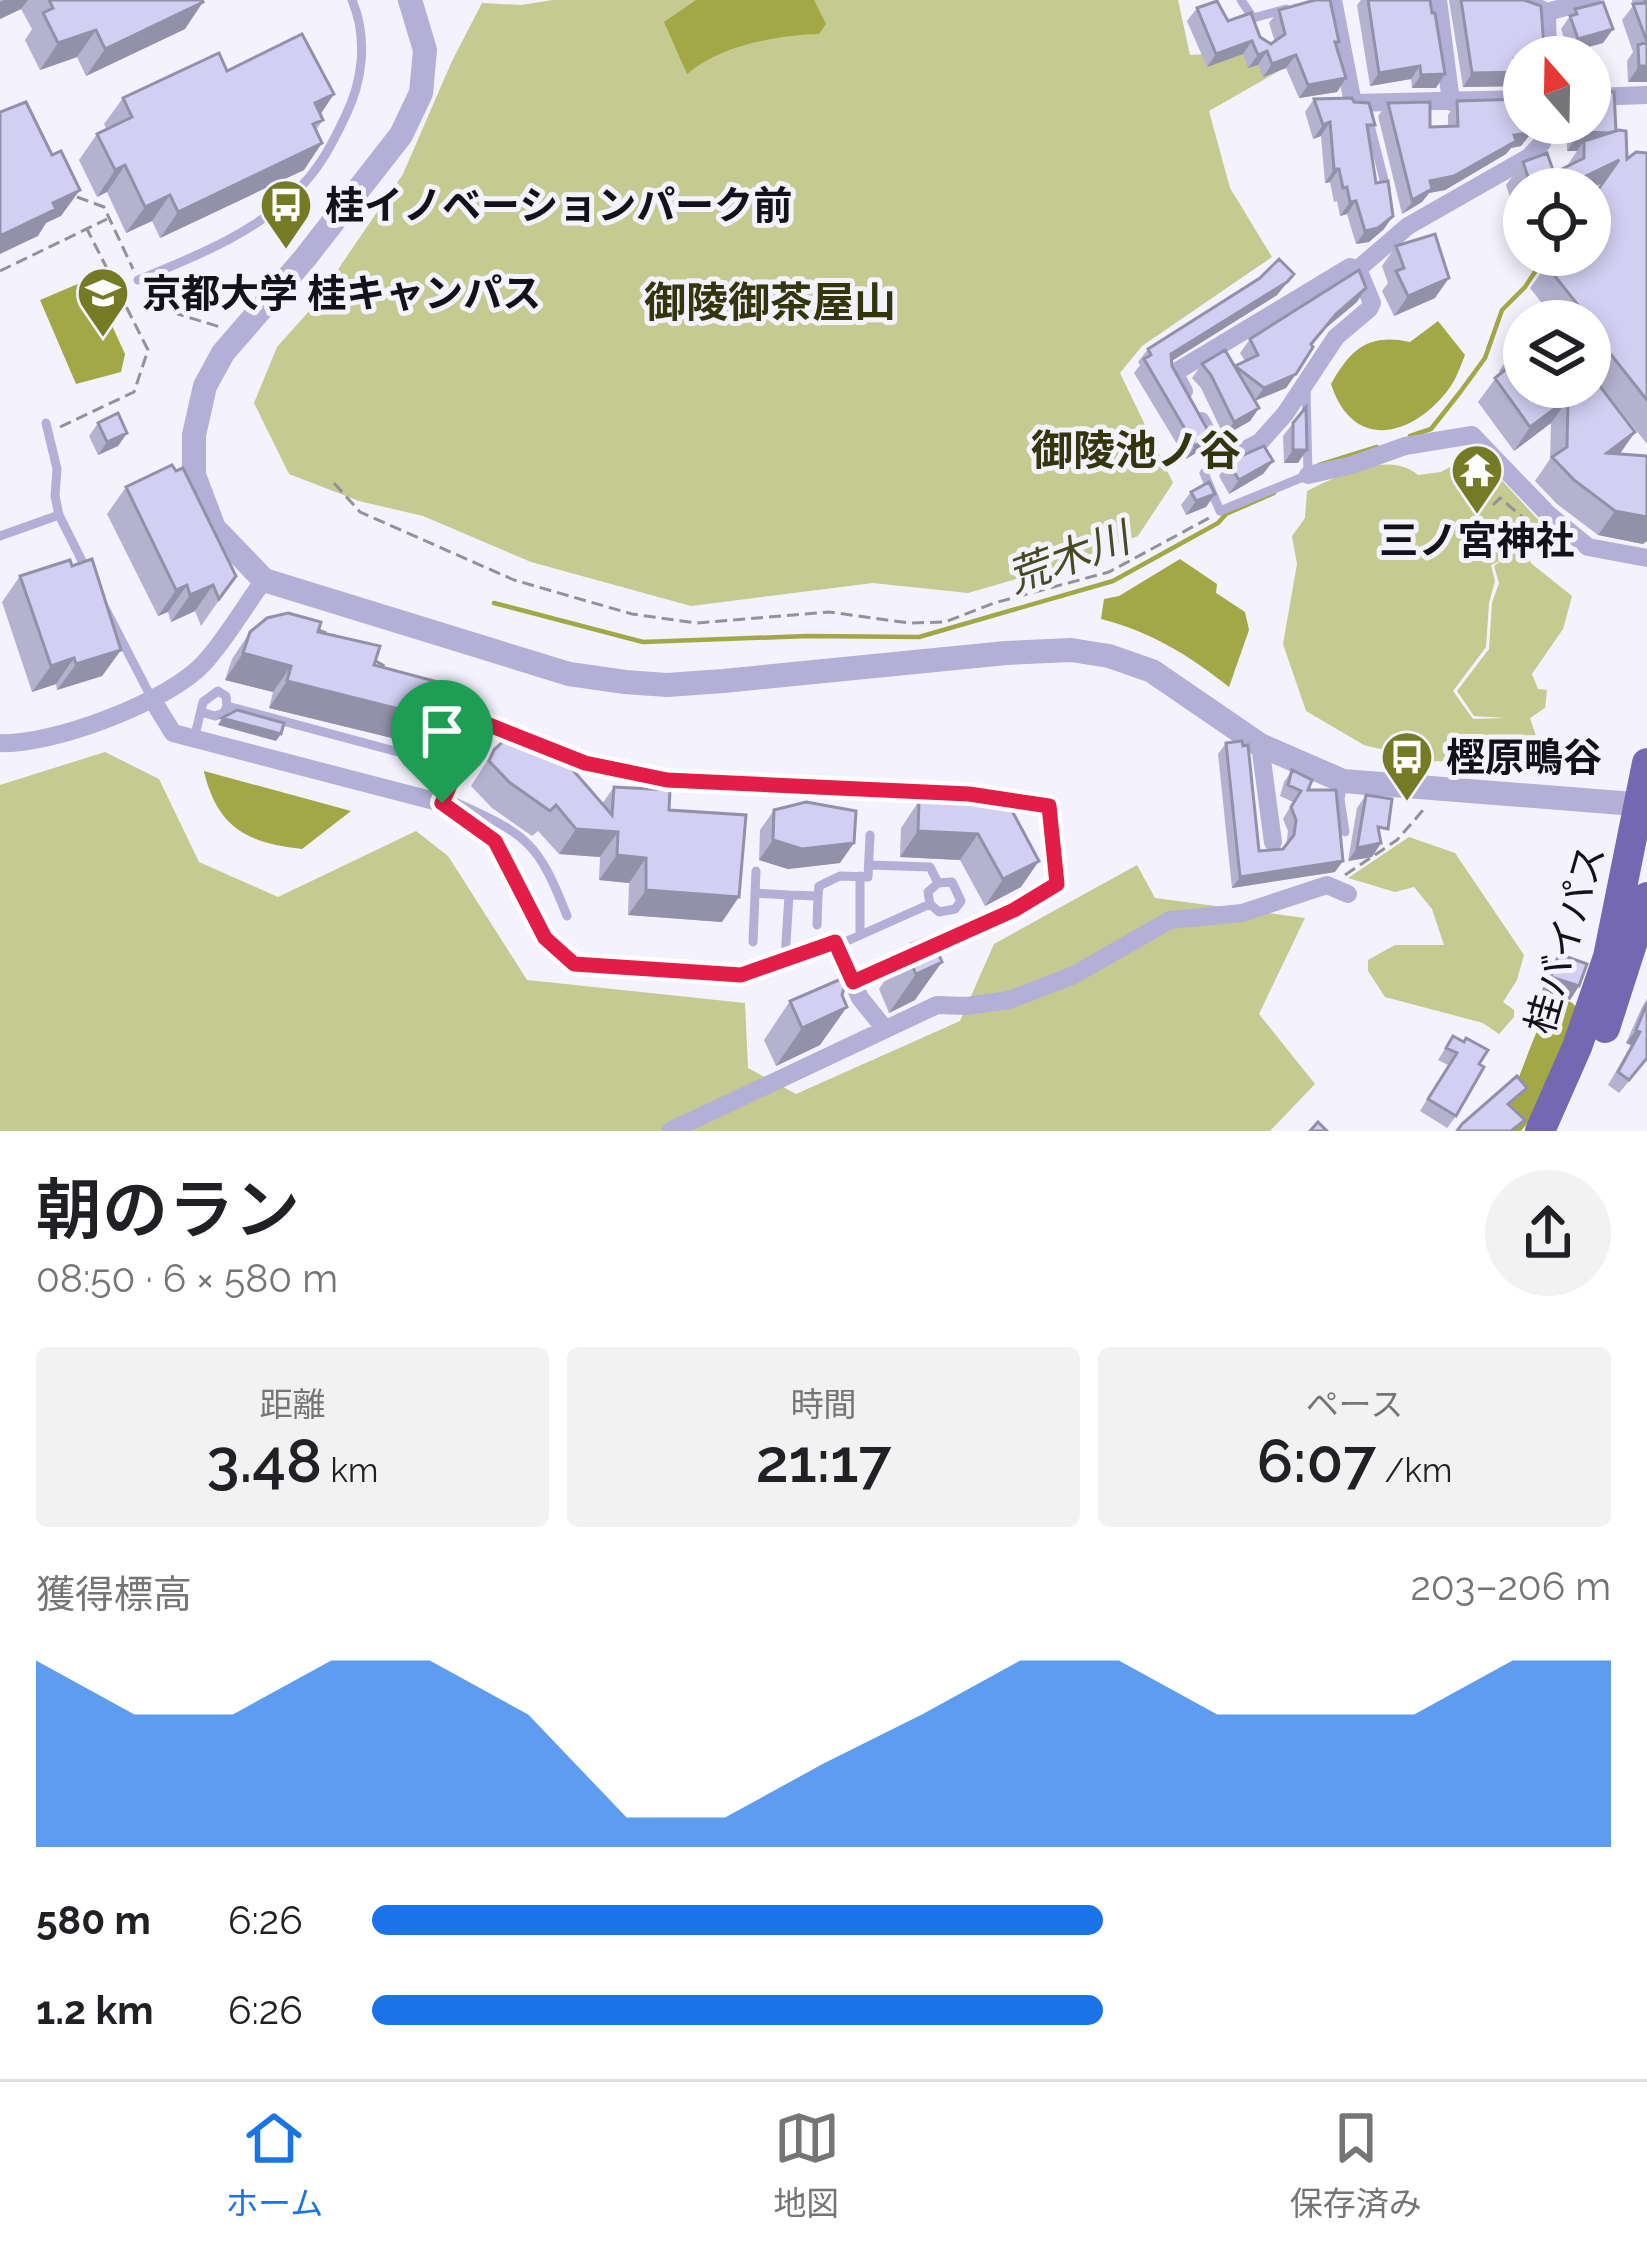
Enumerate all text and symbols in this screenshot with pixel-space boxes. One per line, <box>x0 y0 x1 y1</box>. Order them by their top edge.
north arrow <box>1503 36 1611 144</box>
map controls <box>1503 36 1611 408</box>
button: locate <box>1503 168 1611 276</box>
bus stop icon: 桂イノベーションパーク前 <box>258 177 314 251</box>
place label: 桂イノベーションパーク前 <box>325 182 792 228</box>
school or university icon: 京都大学 桂キャンパス <box>75 265 131 339</box>
place label: 京都大学 桂キャンパス <box>142 270 541 316</box>
district label: 御陵御茶屋山 <box>644 278 896 327</box>
button: layers <box>1503 300 1611 408</box>
district label: 御陵池ノ谷 <box>1031 426 1241 475</box>
temple icon: 三ノ宮神社 <box>1449 442 1505 516</box>
water label: 荒木川 <box>1001 512 1140 602</box>
place label: 三ノ宮神社 <box>1379 517 1575 563</box>
pin <box>391 680 493 803</box>
icon: arrive <box>409 698 475 764</box>
bus stop icon: 樫原鴫谷 <box>1379 729 1435 803</box>
place label: 樫原鴫谷 <box>1446 734 1602 780</box>
street label: 桂バイパス <box>1516 839 1614 1039</box>
button: share <box>1485 1170 1611 1296</box>
text: 朝のラン <box>36 1171 300 1248</box>
text: 08:50 · 6 × 580 m <box>36 1255 338 1301</box>
text: 距離 <box>260 1385 326 1424</box>
text: 時間 <box>791 1385 857 1424</box>
text: ペース <box>1306 1385 1403 1424</box>
text: 3.48 <box>207 1426 322 1496</box>
text: 21:17 <box>756 1426 891 1496</box>
text: 6:07 <box>1257 1426 1376 1496</box>
text: km <box>322 1451 378 1490</box>
text: /km <box>1376 1451 1452 1490</box>
text: 203–206 m <box>1410 1563 1611 1609</box>
text: 獲得標高 <box>36 1571 192 1617</box>
text: 580 m <box>36 1897 151 1943</box>
text: 6:26 <box>228 1897 303 1943</box>
text: 1.2 km <box>36 1987 153 2033</box>
text: 6:26 <box>228 1987 303 2033</box>
tab: ホーム <box>225 2105 323 2225</box>
tab: 地図 <box>774 2105 840 2225</box>
tab: 保存済み <box>1290 2105 1422 2225</box>

